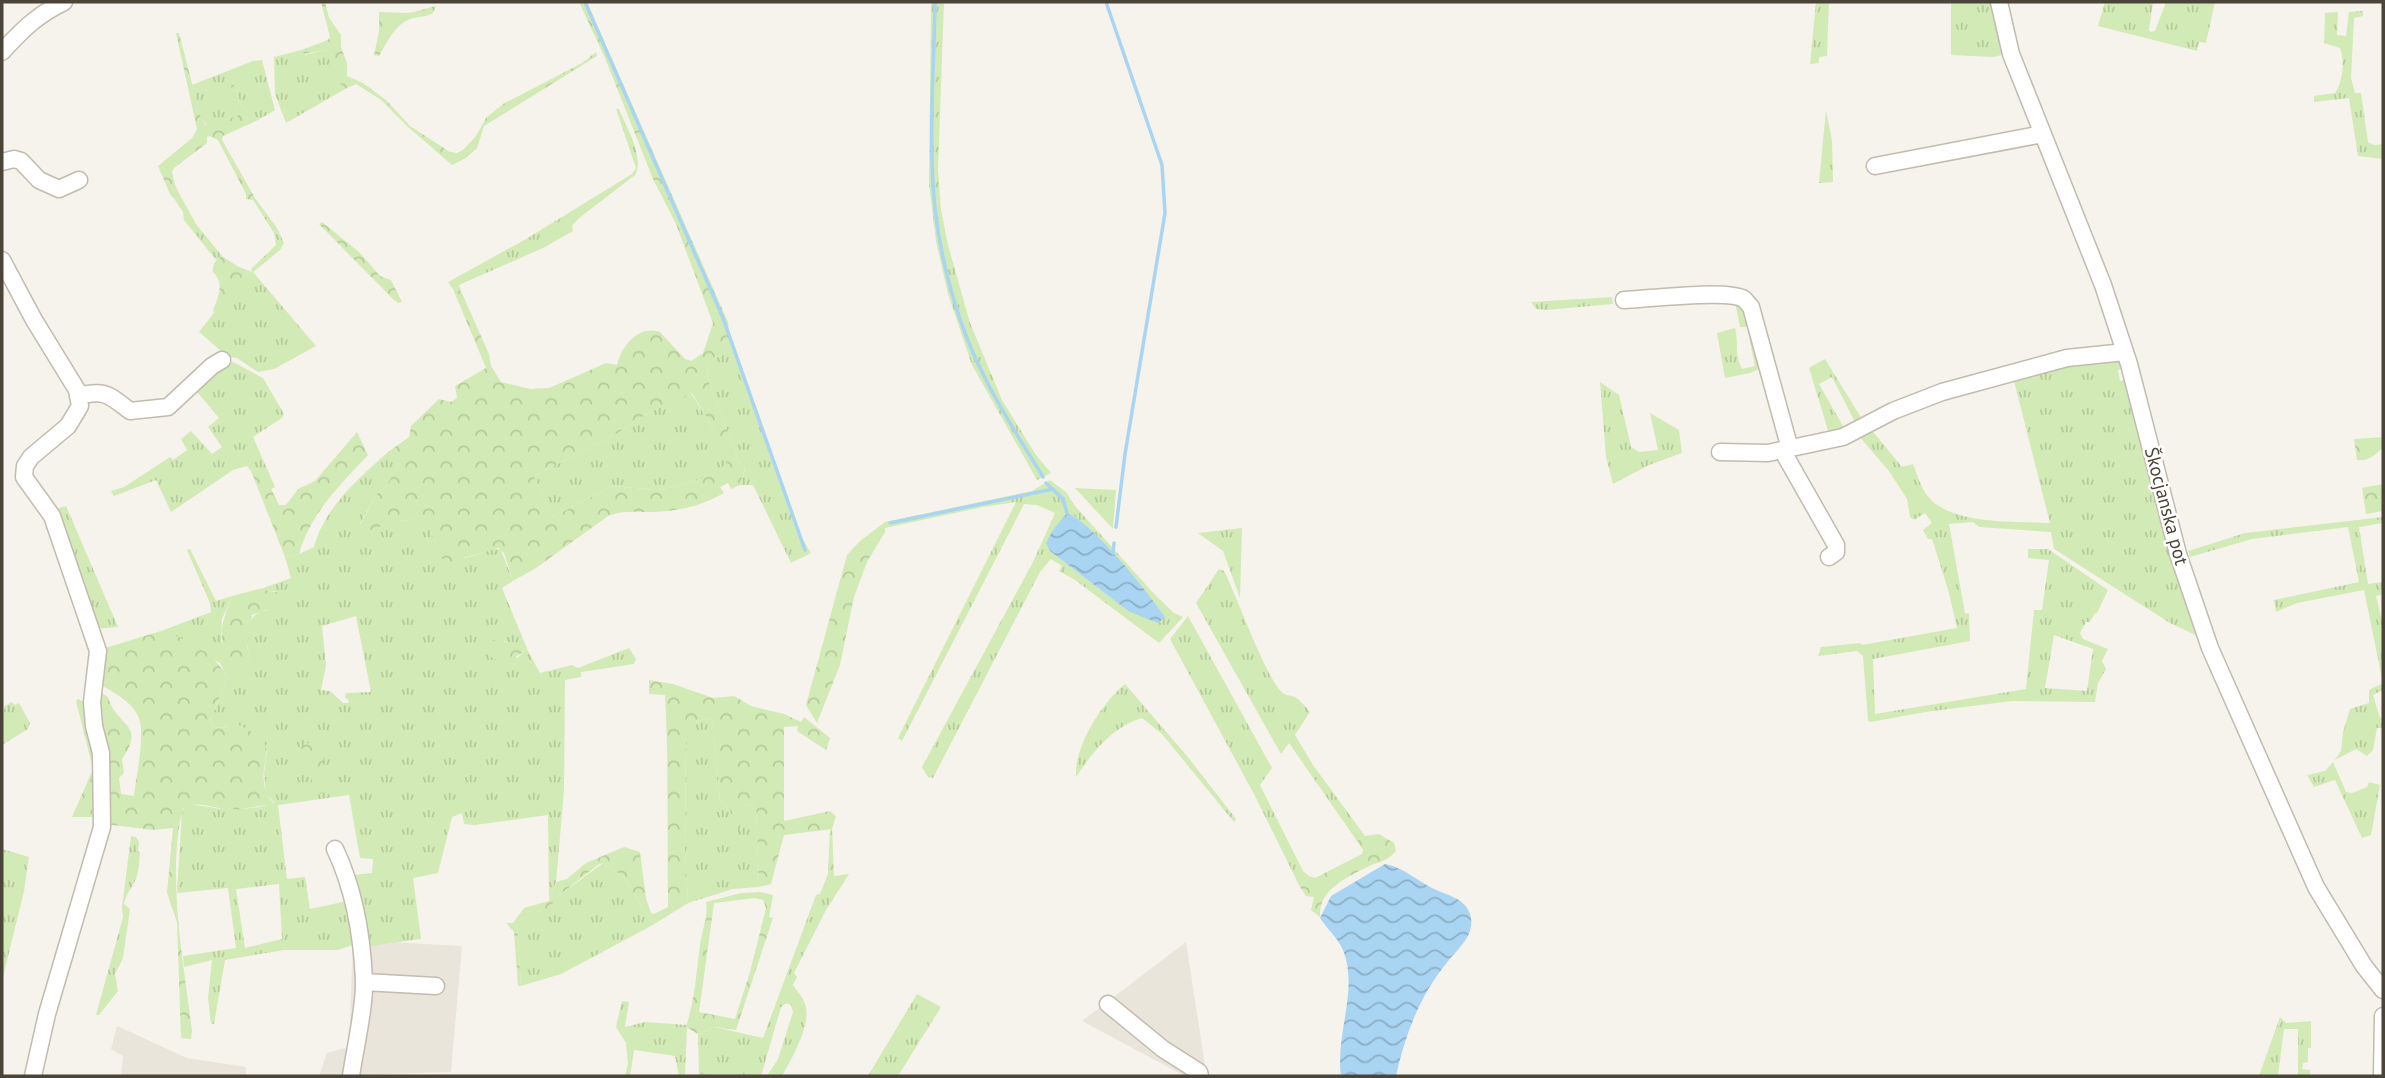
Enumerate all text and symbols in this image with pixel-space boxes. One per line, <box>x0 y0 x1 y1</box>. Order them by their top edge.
street label: Škocjanska pot <box>2140 444 2194 568</box>

